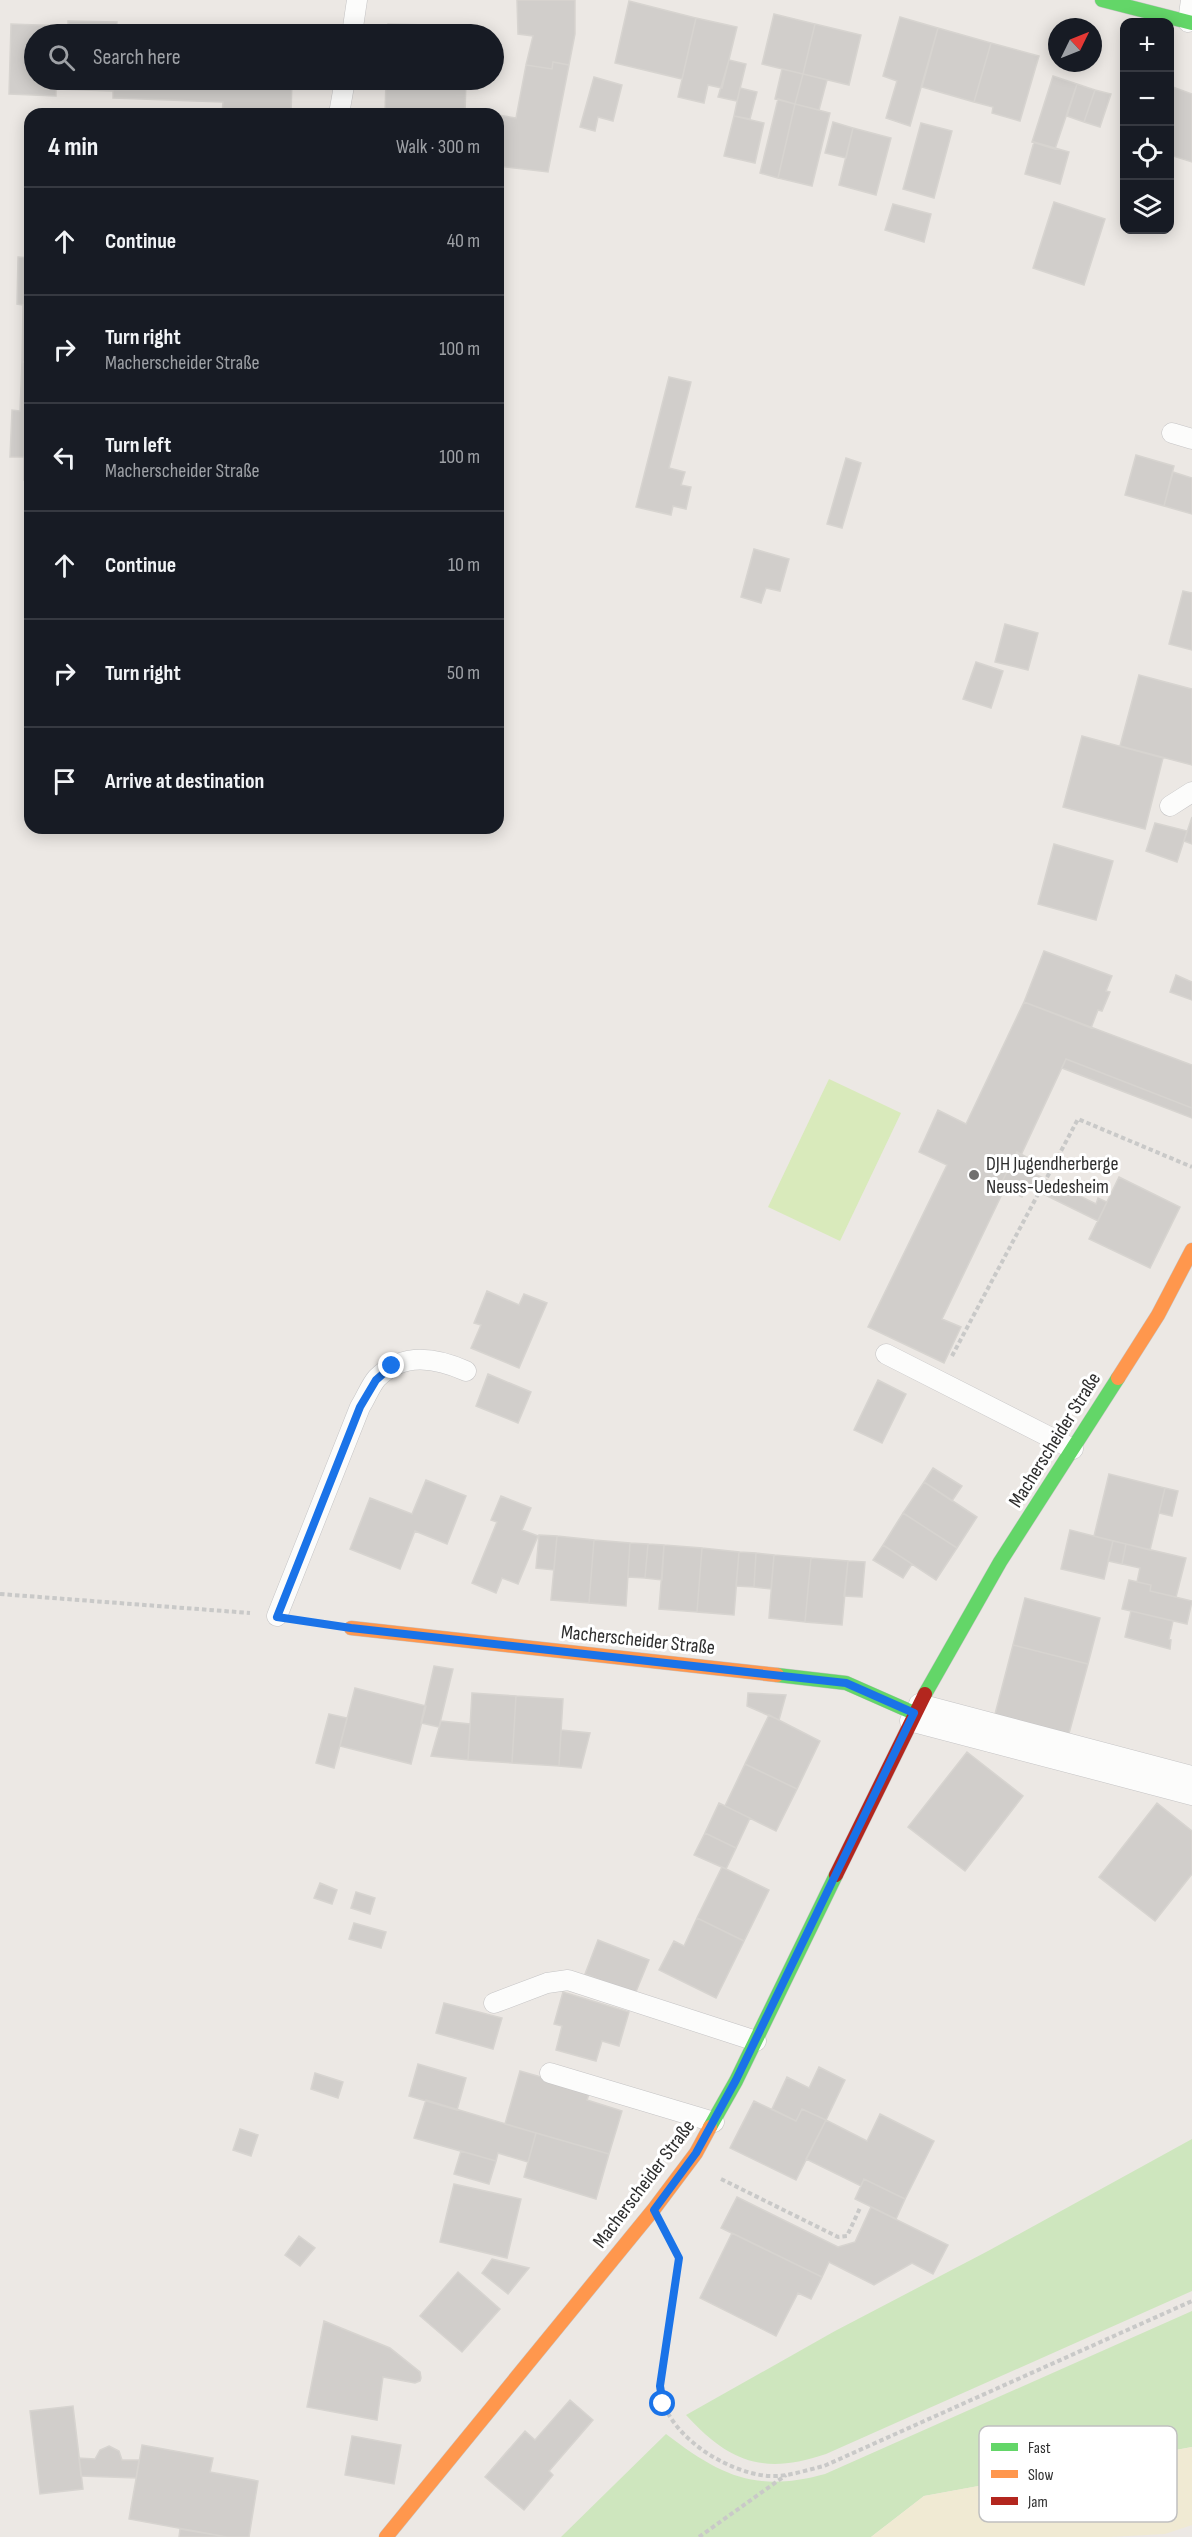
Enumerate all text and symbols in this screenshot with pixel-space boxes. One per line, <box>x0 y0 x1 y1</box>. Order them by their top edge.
north arrow <box>1048 18 1102 72</box>
map controls <box>1120 18 1174 234</box>
button: + <box>1120 18 1174 72</box>
search box <box>24 24 504 90</box>
icon: search <box>45 41 78 74</box>
text: Search here <box>93 44 180 71</box>
button: − <box>1120 72 1174 126</box>
button: locate <box>1120 126 1174 180</box>
text: 4 min <box>48 132 98 163</box>
text: Walk · 300 m <box>396 135 480 159</box>
button: layers <box>1120 180 1174 234</box>
icon: ahead <box>48 225 81 258</box>
text: Continue <box>105 228 176 255</box>
text: 40 m <box>447 229 480 253</box>
text: Turn right <box>105 324 181 351</box>
icon: right <box>48 333 81 366</box>
text: 100 m <box>439 337 480 361</box>
text: Macherscheider Straße <box>105 351 260 375</box>
text: Turn left <box>105 432 171 459</box>
icon: left <box>48 441 81 474</box>
text: 100 m <box>439 445 480 469</box>
text: Macherscheider Straße <box>105 459 260 483</box>
icon: ahead <box>48 549 81 582</box>
text: Continue <box>105 552 176 579</box>
text: 10 m <box>448 553 480 577</box>
icon: right <box>48 657 81 690</box>
text: Turn right <box>105 660 181 687</box>
text: 50 m <box>447 661 480 685</box>
icon: arrive <box>48 765 81 798</box>
text: Arrive at destination <box>105 768 264 795</box>
place label: DJH Jugendherberge Neuss-Uedesheim <box>986 1152 1118 1199</box>
marker: DJH Jugendherberge Neuss-Uedesheim <box>967 1168 981 1182</box>
route end <box>378 1352 404 1378</box>
street label: Macherscheider Straße <box>1004 1368 1106 1512</box>
street label: Macherscheider Straße <box>560 1620 716 1660</box>
street label: Macherscheider Straße <box>588 2115 700 2253</box>
route start <box>649 2390 675 2416</box>
legend <box>979 2426 1177 2522</box>
text: Fast <box>1028 2439 1051 2458</box>
text: Slow <box>1028 2466 1053 2485</box>
text: Jam <box>1027 2493 1048 2512</box>

